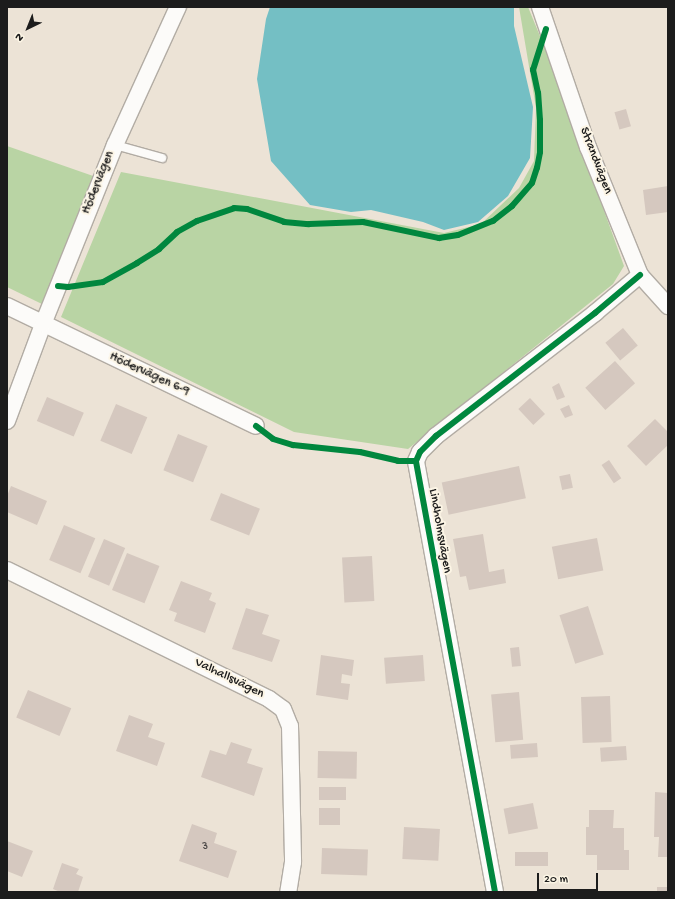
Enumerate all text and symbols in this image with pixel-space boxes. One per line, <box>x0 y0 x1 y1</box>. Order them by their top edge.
north arrow <box>8 8 48 48</box>
text: N <box>13 30 27 44</box>
street label: Strandvägen <box>575 125 615 197</box>
street label: Hödervägen <box>79 149 119 217</box>
street label: Hödervägen 6-9 <box>106 350 192 400</box>
street label: Lindholmsvägen <box>424 488 454 574</box>
street label: Valhallsvägen <box>192 655 266 703</box>
house number: 3 <box>202 840 208 854</box>
scale bar <box>539 865 600 891</box>
text: 20 m <box>544 873 568 887</box>

